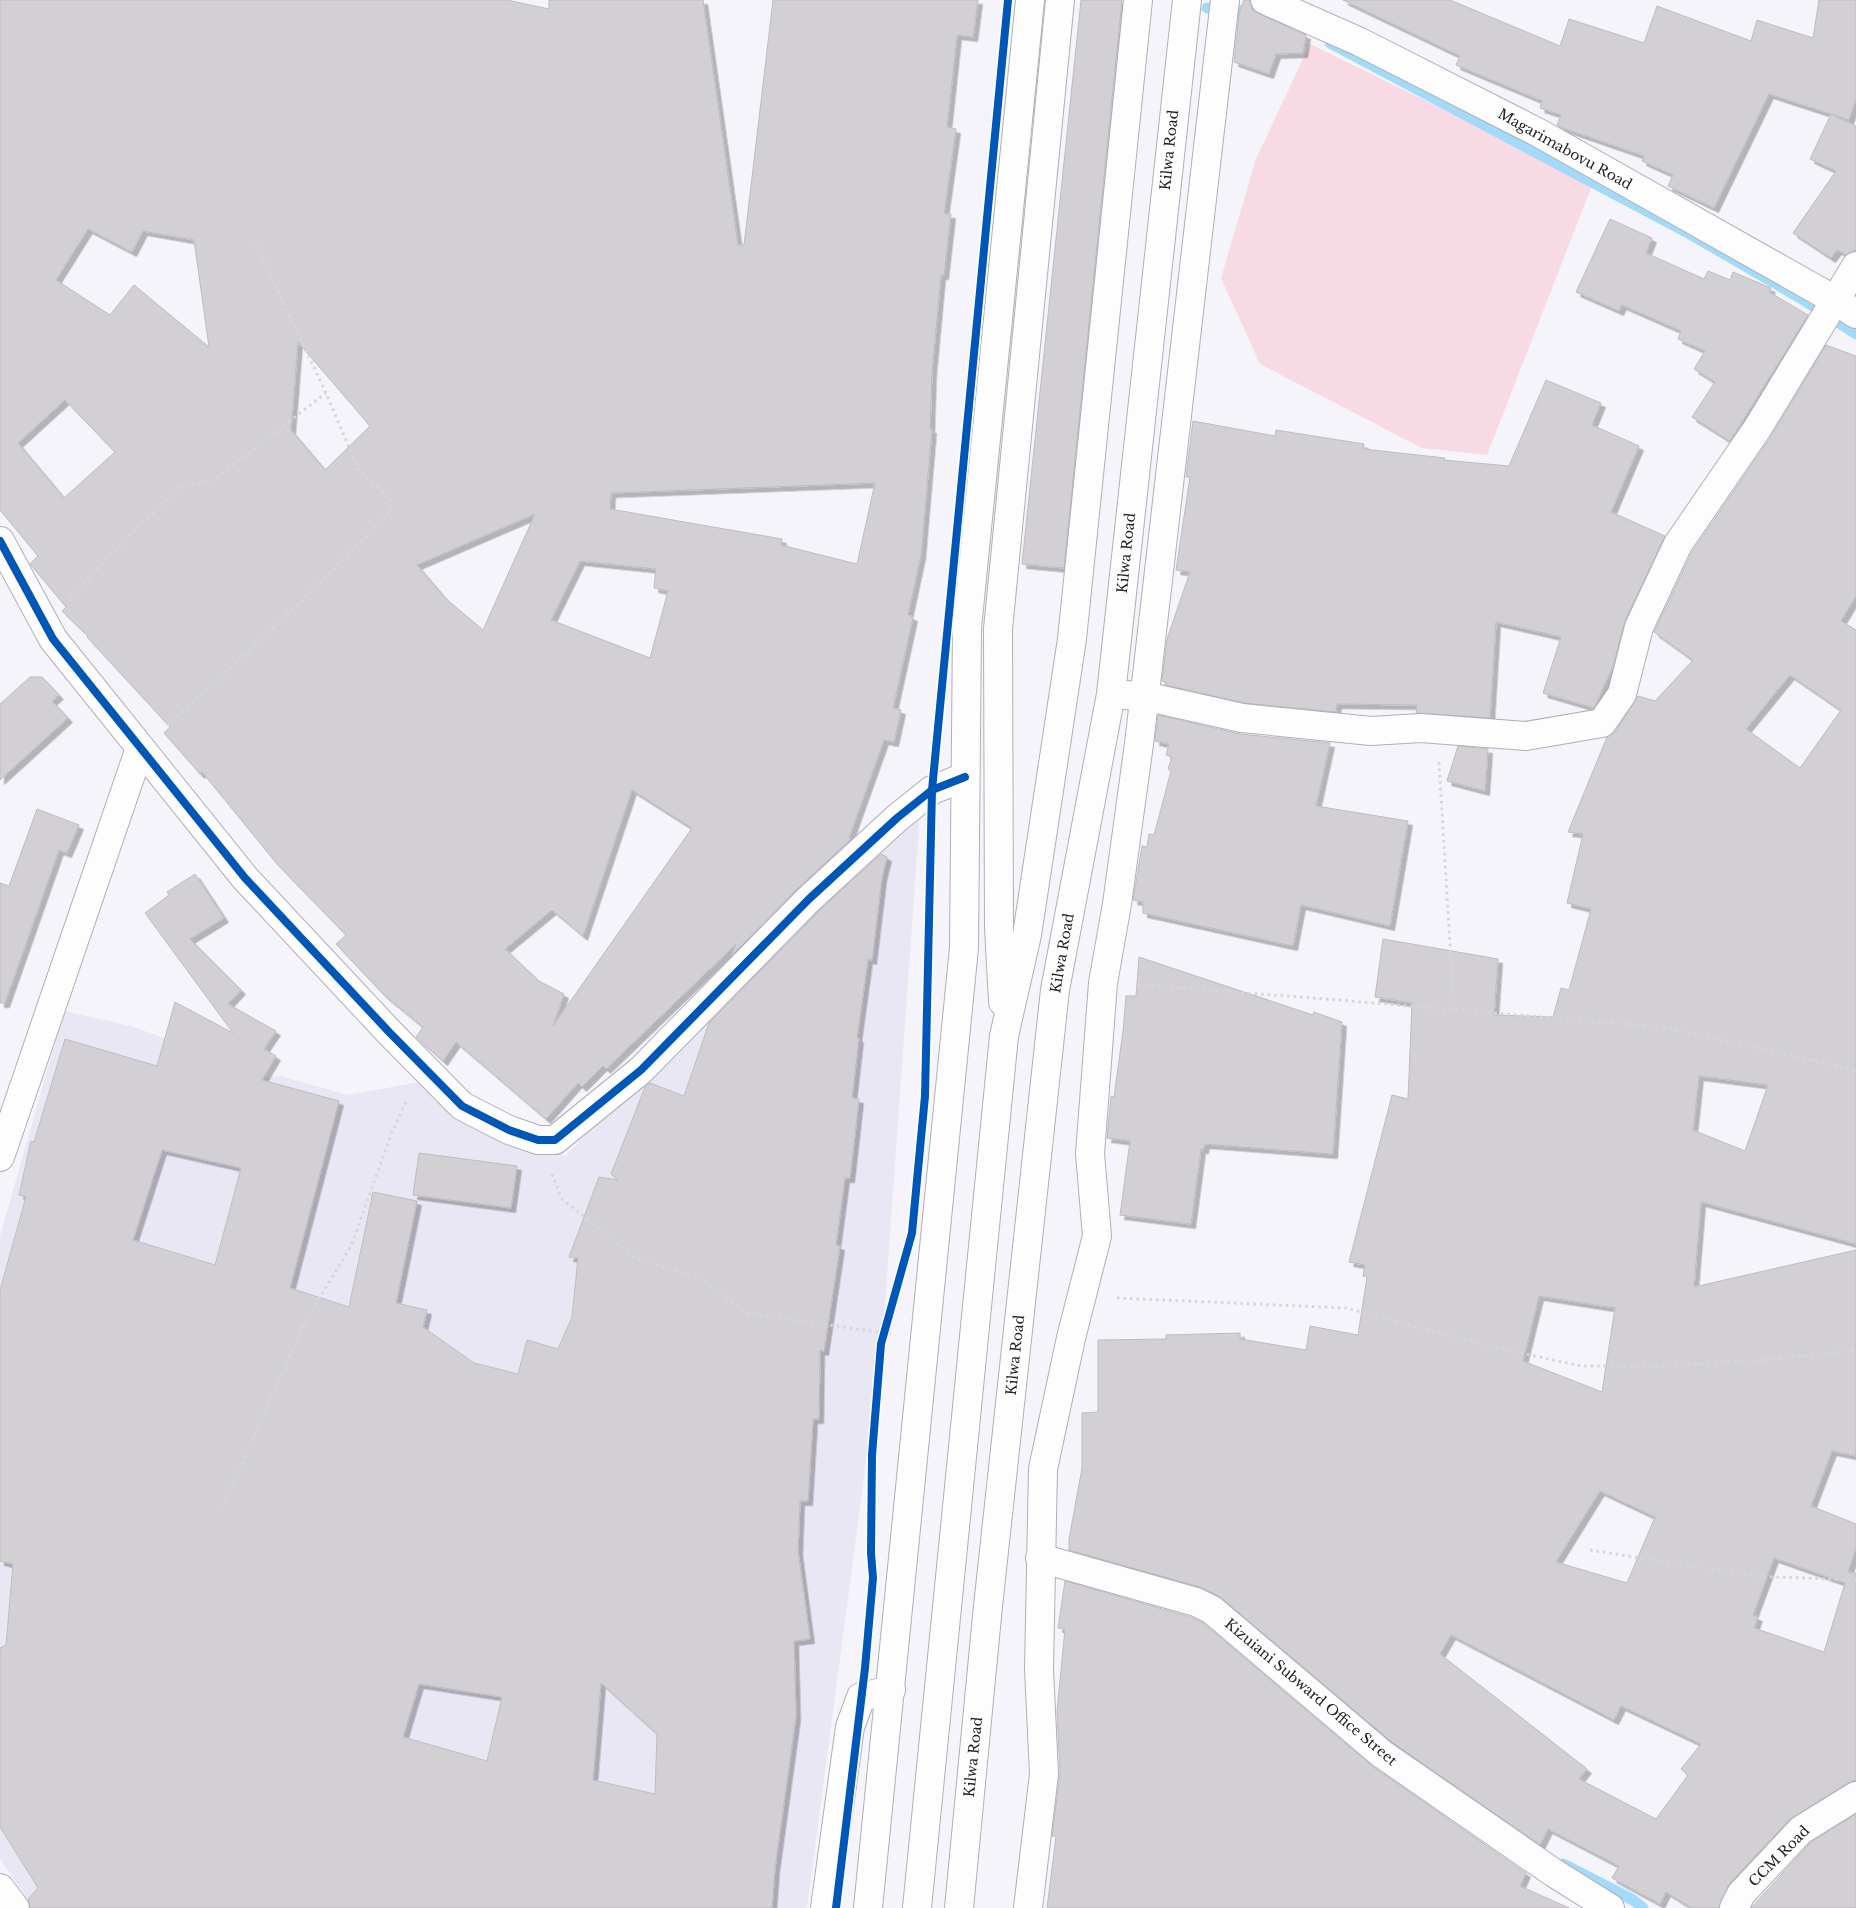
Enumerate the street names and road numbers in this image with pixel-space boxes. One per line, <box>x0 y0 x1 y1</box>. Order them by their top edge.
street label: Magarimabovu Road <box>1495 105 1636 194</box>
street label: Kilwa Road <box>1156 108 1182 191</box>
street label: Kilwa Road <box>1113 511 1139 594</box>
street label: Kilwa Road <box>1046 911 1078 994</box>
street label: Kilwa Road <box>1002 1313 1028 1396</box>
street label: Kizuiani Subward Office Street <box>1221 1615 1401 1770</box>
street label: Kilwa Road <box>960 1715 986 1798</box>
street label: CCM Road <box>1745 1821 1814 1890</box>

